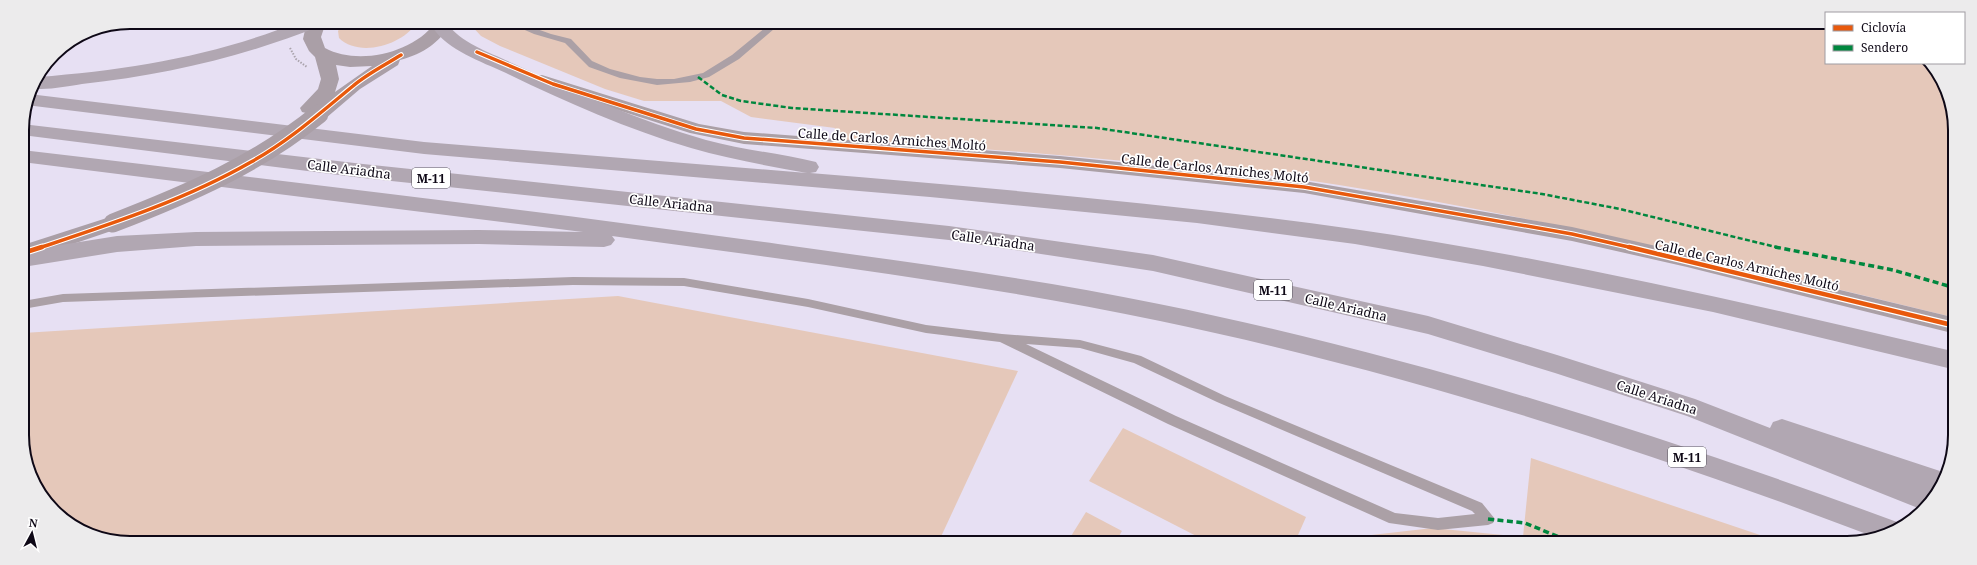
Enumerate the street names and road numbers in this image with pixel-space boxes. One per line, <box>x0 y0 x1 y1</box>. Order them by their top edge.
street label: Calle de Carlos Arniches Moltó <box>797 123 987 155</box>
street label: Calle de Carlos Arniches Moltó <box>1120 149 1310 187</box>
street label: Calle Ariadna <box>306 155 392 183</box>
road number: M-11 <box>412 168 450 188</box>
street label: Calle Ariadna <box>628 190 714 216</box>
street label: Calle Ariadna <box>950 225 1036 255</box>
street label: Calle de Carlos Arniches Moltó <box>1653 235 1841 295</box>
road number: M-11 <box>1254 280 1292 300</box>
street label: Calle Ariadna <box>1303 289 1389 325</box>
street label: Calle Ariadna <box>1614 375 1700 419</box>
road number: M-11 <box>1668 447 1706 467</box>

